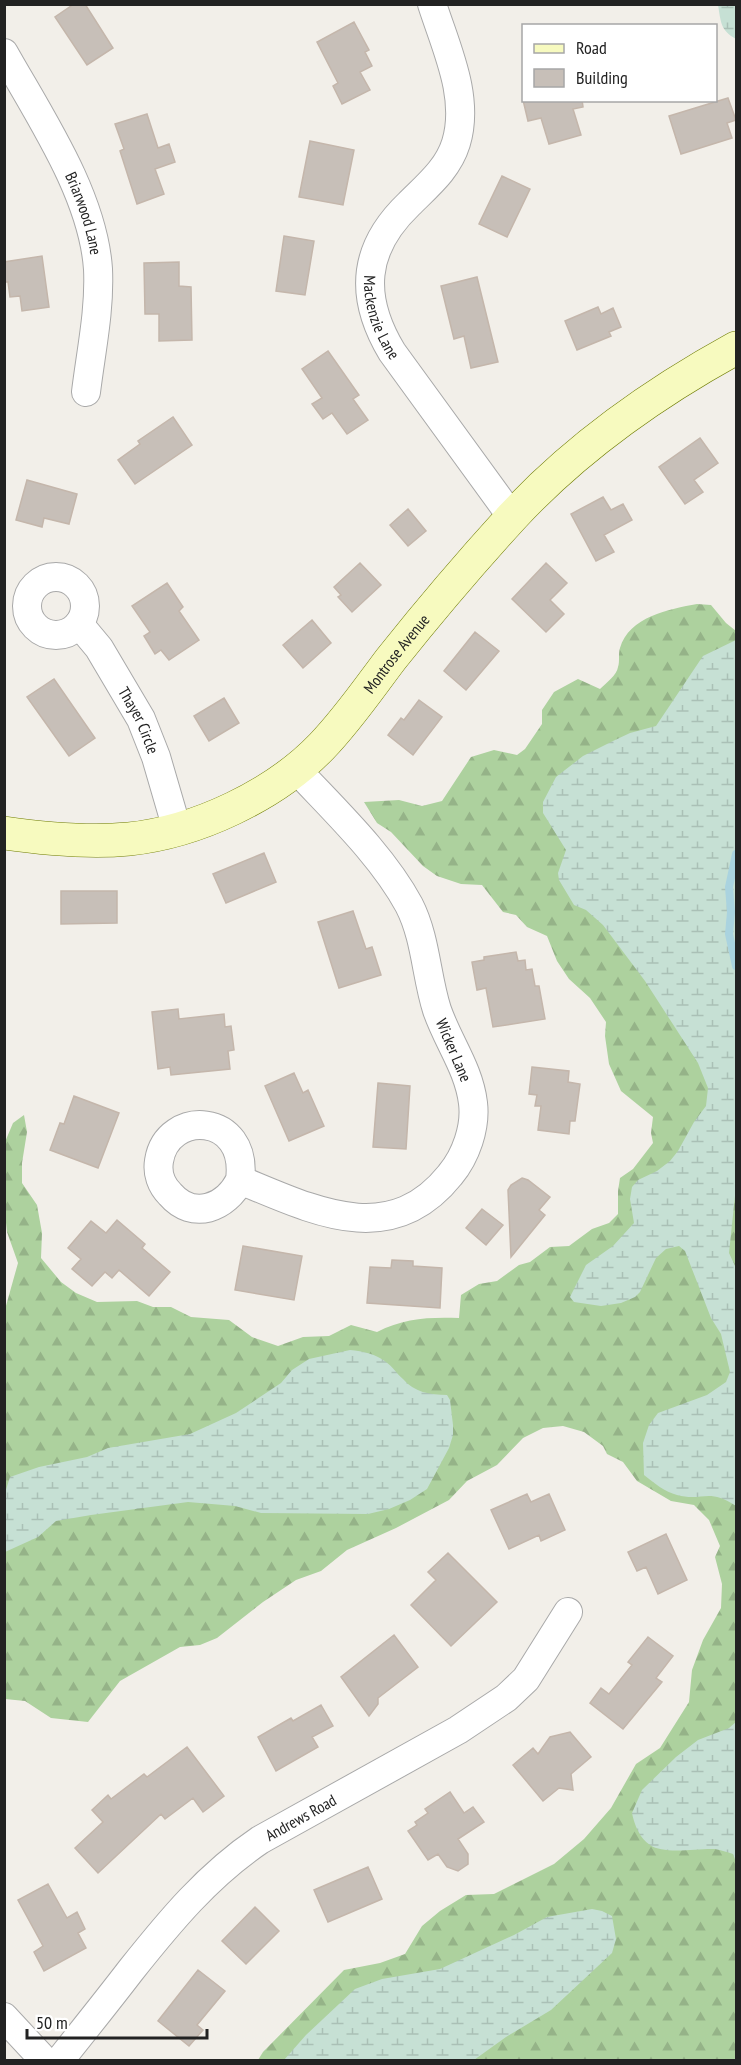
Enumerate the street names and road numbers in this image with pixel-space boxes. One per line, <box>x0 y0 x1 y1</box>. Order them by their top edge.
street label: Briarwood Lane <box>61 169 106 256</box>
street label: Mackenzie Lane <box>360 275 404 363</box>
street label: Montrose Avenue <box>359 610 433 697</box>
street label: Thayer Circle <box>114 683 164 757</box>
street label: Wicker Lane <box>432 1015 476 1085</box>
street label: Andrews Road <box>262 1790 340 1845</box>

